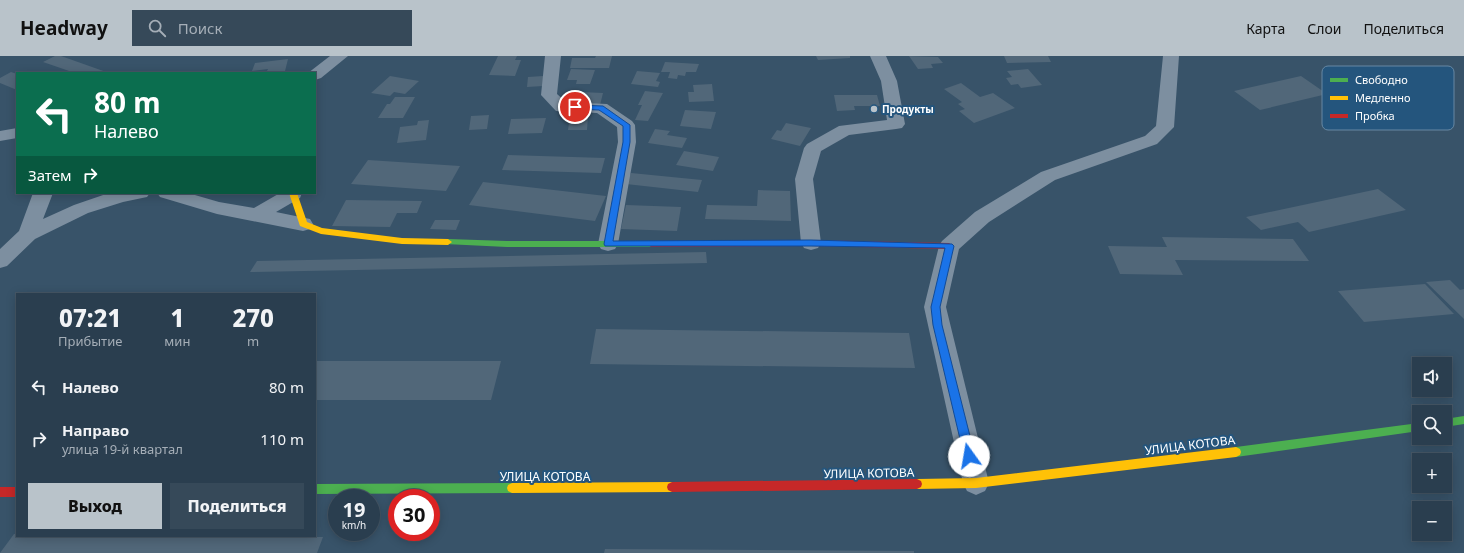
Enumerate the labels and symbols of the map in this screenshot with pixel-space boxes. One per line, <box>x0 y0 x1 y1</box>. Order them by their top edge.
legend <box>1322 66 1454 130</box>
text: Свободно <box>1355 72 1408 87</box>
pin <box>558 90 592 124</box>
text: Медленно <box>1355 90 1410 105</box>
place label: Продукты <box>882 102 934 116</box>
marker: Продукты <box>869 104 879 114</box>
text: Пробка <box>1355 108 1395 123</box>
street label: УЛИЦА КОТОВА <box>1144 431 1236 459</box>
position arrow <box>948 435 990 477</box>
street label: УЛИЦА КОТОВА <box>824 464 915 482</box>
street label: УЛИЦА КОТОВА <box>500 468 591 485</box>
speed limit sign: 30 <box>388 489 440 541</box>

